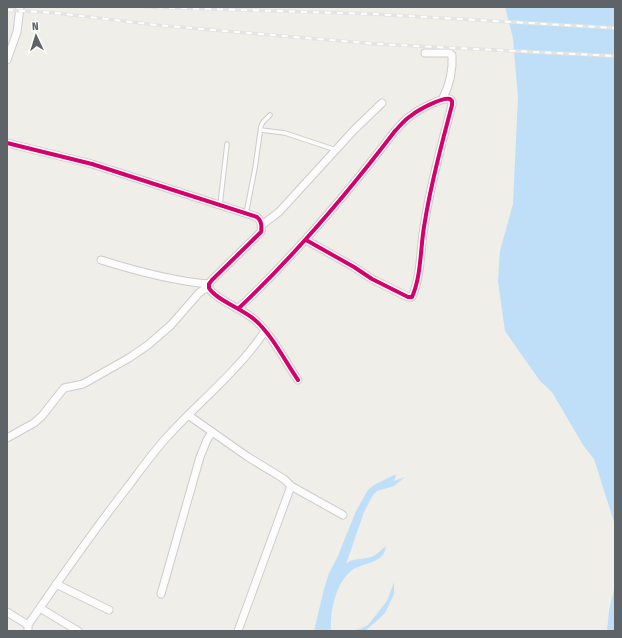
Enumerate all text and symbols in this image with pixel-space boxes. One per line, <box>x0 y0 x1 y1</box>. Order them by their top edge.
north arrow <box>16 16 56 56</box>
text: N <box>32 20 39 33</box>

